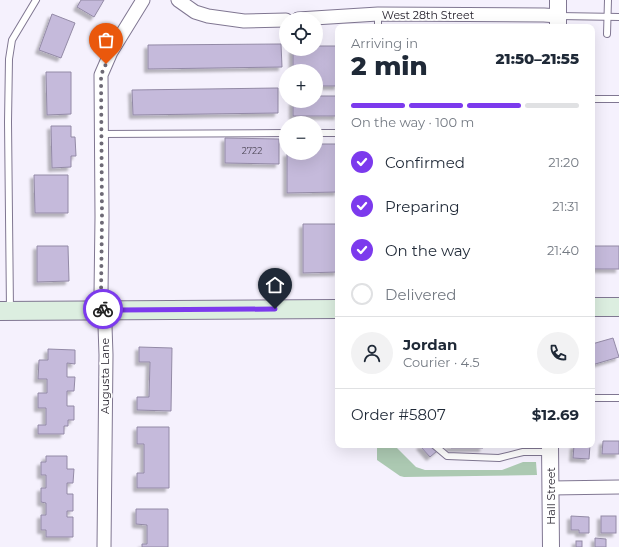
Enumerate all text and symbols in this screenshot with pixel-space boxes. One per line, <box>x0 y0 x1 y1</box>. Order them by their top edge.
street label: West 28th Street <box>382 8 475 22</box>
map controls <box>279 12 323 160</box>
button: locate <box>279 12 323 56</box>
pin <box>89 23 123 64</box>
icon: bag <box>95 29 117 51</box>
text: Arriving in <box>351 35 418 51</box>
text: 21:50–21:55 <box>496 49 579 68</box>
text: 2 min <box>351 50 428 82</box>
button: + <box>279 64 323 108</box>
text: On the way · 100 m <box>351 114 474 130</box>
button: − <box>279 116 323 160</box>
house number: 2722 <box>242 145 262 156</box>
icon: check <box>351 151 373 173</box>
text: Confirmed <box>385 153 465 172</box>
text: 21:20 <box>548 154 579 170</box>
icon: check <box>351 195 373 217</box>
text: Preparing <box>385 197 460 216</box>
text: 21:31 <box>552 198 579 214</box>
icon: check <box>351 239 373 261</box>
text: On the way <box>385 241 470 260</box>
text: 21:40 <box>547 242 579 258</box>
pin <box>258 268 292 309</box>
icon: home <box>264 274 286 296</box>
text: Delivered <box>385 285 457 304</box>
courier <box>83 289 123 329</box>
icon: bike <box>92 298 114 320</box>
button: person <box>351 332 393 374</box>
button: phone <box>537 332 579 374</box>
text: Jordan <box>403 335 457 354</box>
street label: Augusta Lane <box>98 338 112 414</box>
text: Courier · 4.5 <box>403 354 480 370</box>
text: Order #5807 <box>351 405 446 424</box>
text: $12.69 <box>532 405 579 424</box>
street label: Hall Street <box>544 467 558 525</box>

